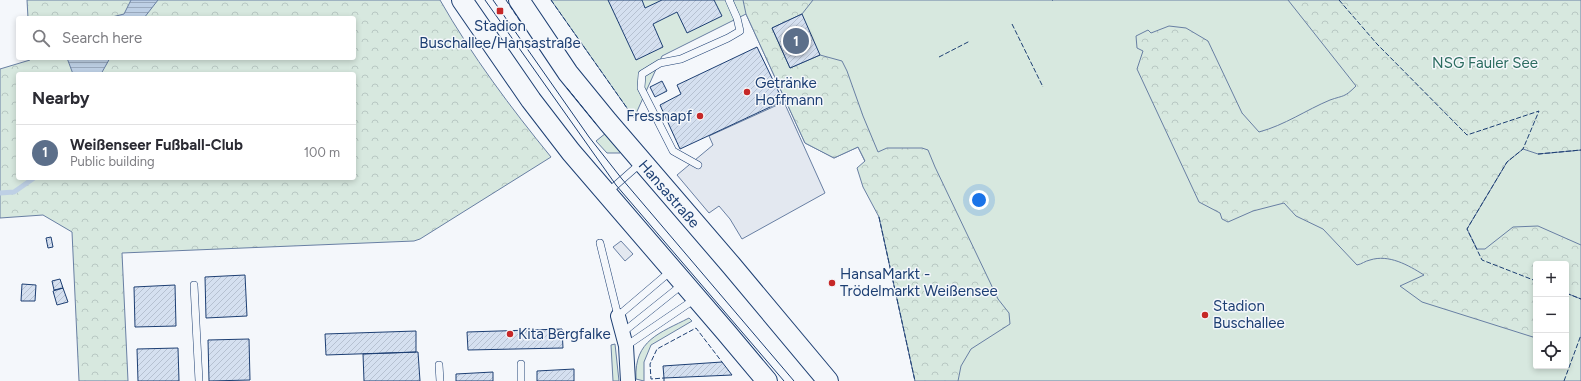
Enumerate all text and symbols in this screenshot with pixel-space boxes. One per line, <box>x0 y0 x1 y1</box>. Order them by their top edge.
marker: Stadion Buschallee/Hansastraße <box>495 6 505 16</box>
search box <box>16 16 356 60</box>
place label: Stadion Buschallee/Hansastraße <box>419 17 581 52</box>
pin: 1 <box>783 26 809 56</box>
icon: search <box>30 27 52 49</box>
text: Search here <box>62 29 142 47</box>
park label: NSG Fauler See <box>1432 54 1538 72</box>
place label: Getränke Hoffmann <box>755 74 823 109</box>
marker: Getränke Hoffmann <box>742 87 752 97</box>
text: Nearby <box>32 88 90 108</box>
place label: Fressnapf <box>626 107 692 125</box>
marker: Fressnapf <box>695 111 705 121</box>
text: Weißenseer Fußball-Club <box>70 136 243 154</box>
text: 1 <box>42 145 48 160</box>
text: 100 m <box>304 145 340 160</box>
text: Public building <box>70 154 155 169</box>
street label: Hansastraße <box>635 156 703 232</box>
your location <box>969 190 989 210</box>
map controls <box>1533 261 1569 369</box>
button: + <box>1533 261 1569 297</box>
place label: HansaMarkt - Trödelmarkt Weißensee <box>840 265 998 300</box>
marker: HansaMarkt - Trödelmarkt Weißensee <box>827 278 837 288</box>
place label: Stadion Buschallee <box>1213 297 1285 332</box>
button: − <box>1533 297 1569 333</box>
marker: Stadion Buschallee <box>1200 310 1210 320</box>
place label: Kita Bergfalke <box>518 325 611 343</box>
marker: Kita Bergfalke <box>505 329 515 339</box>
button: locate <box>1533 333 1569 369</box>

